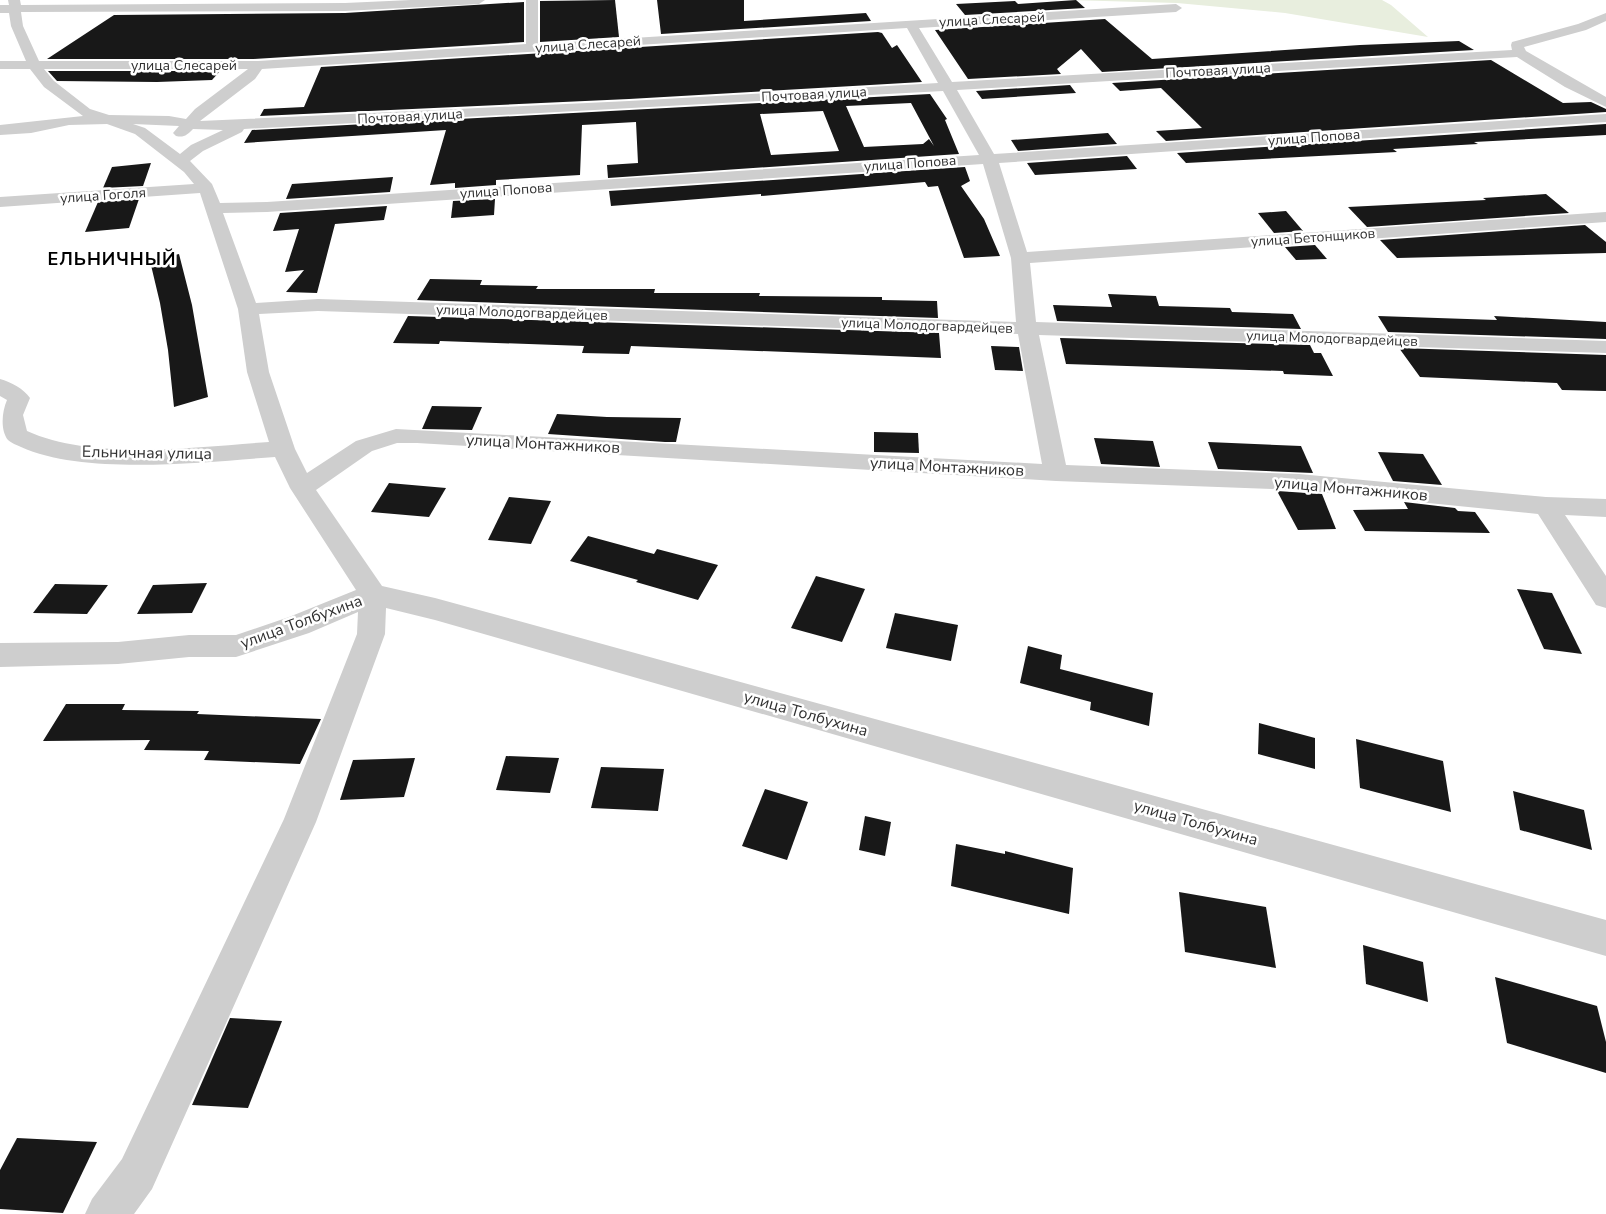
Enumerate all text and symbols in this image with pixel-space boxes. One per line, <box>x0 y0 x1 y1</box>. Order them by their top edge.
street label: улица Слесарей <box>939 7 1045 32</box>
street label: улица Слесарей <box>535 31 642 58</box>
street label: улица Слесарей <box>131 56 237 75</box>
street label: Почтовая улица <box>1165 58 1271 83</box>
street label: Почтовая улица <box>761 82 867 107</box>
street label: Почтовая улица <box>357 104 463 129</box>
street label: улица Попова <box>1267 125 1361 150</box>
street label: улица Попова <box>863 151 957 176</box>
street label: улица Попова <box>459 178 553 203</box>
street label: улица Гоголя <box>60 183 147 208</box>
street label: улица Бетонщиков <box>1250 224 1376 251</box>
district label: ЕЛЬНИЧНЫЙ <box>48 247 176 271</box>
street label: улица Молодогвардейцев <box>436 300 609 325</box>
street label: улица Молодогвардейцев <box>841 313 1014 338</box>
street label: улица Молодогвардейцев <box>1246 326 1419 351</box>
street label: улица Монтажников <box>465 429 621 459</box>
street label: Ельничная улица <box>82 441 212 465</box>
street label: улица Монтажников <box>869 452 1025 482</box>
street label: улица Монтажников <box>1273 471 1429 507</box>
street label: улица Толбухина <box>237 590 365 654</box>
street label: улица Толбухина <box>741 686 870 742</box>
street label: улица Толбухина <box>1131 795 1260 851</box>

